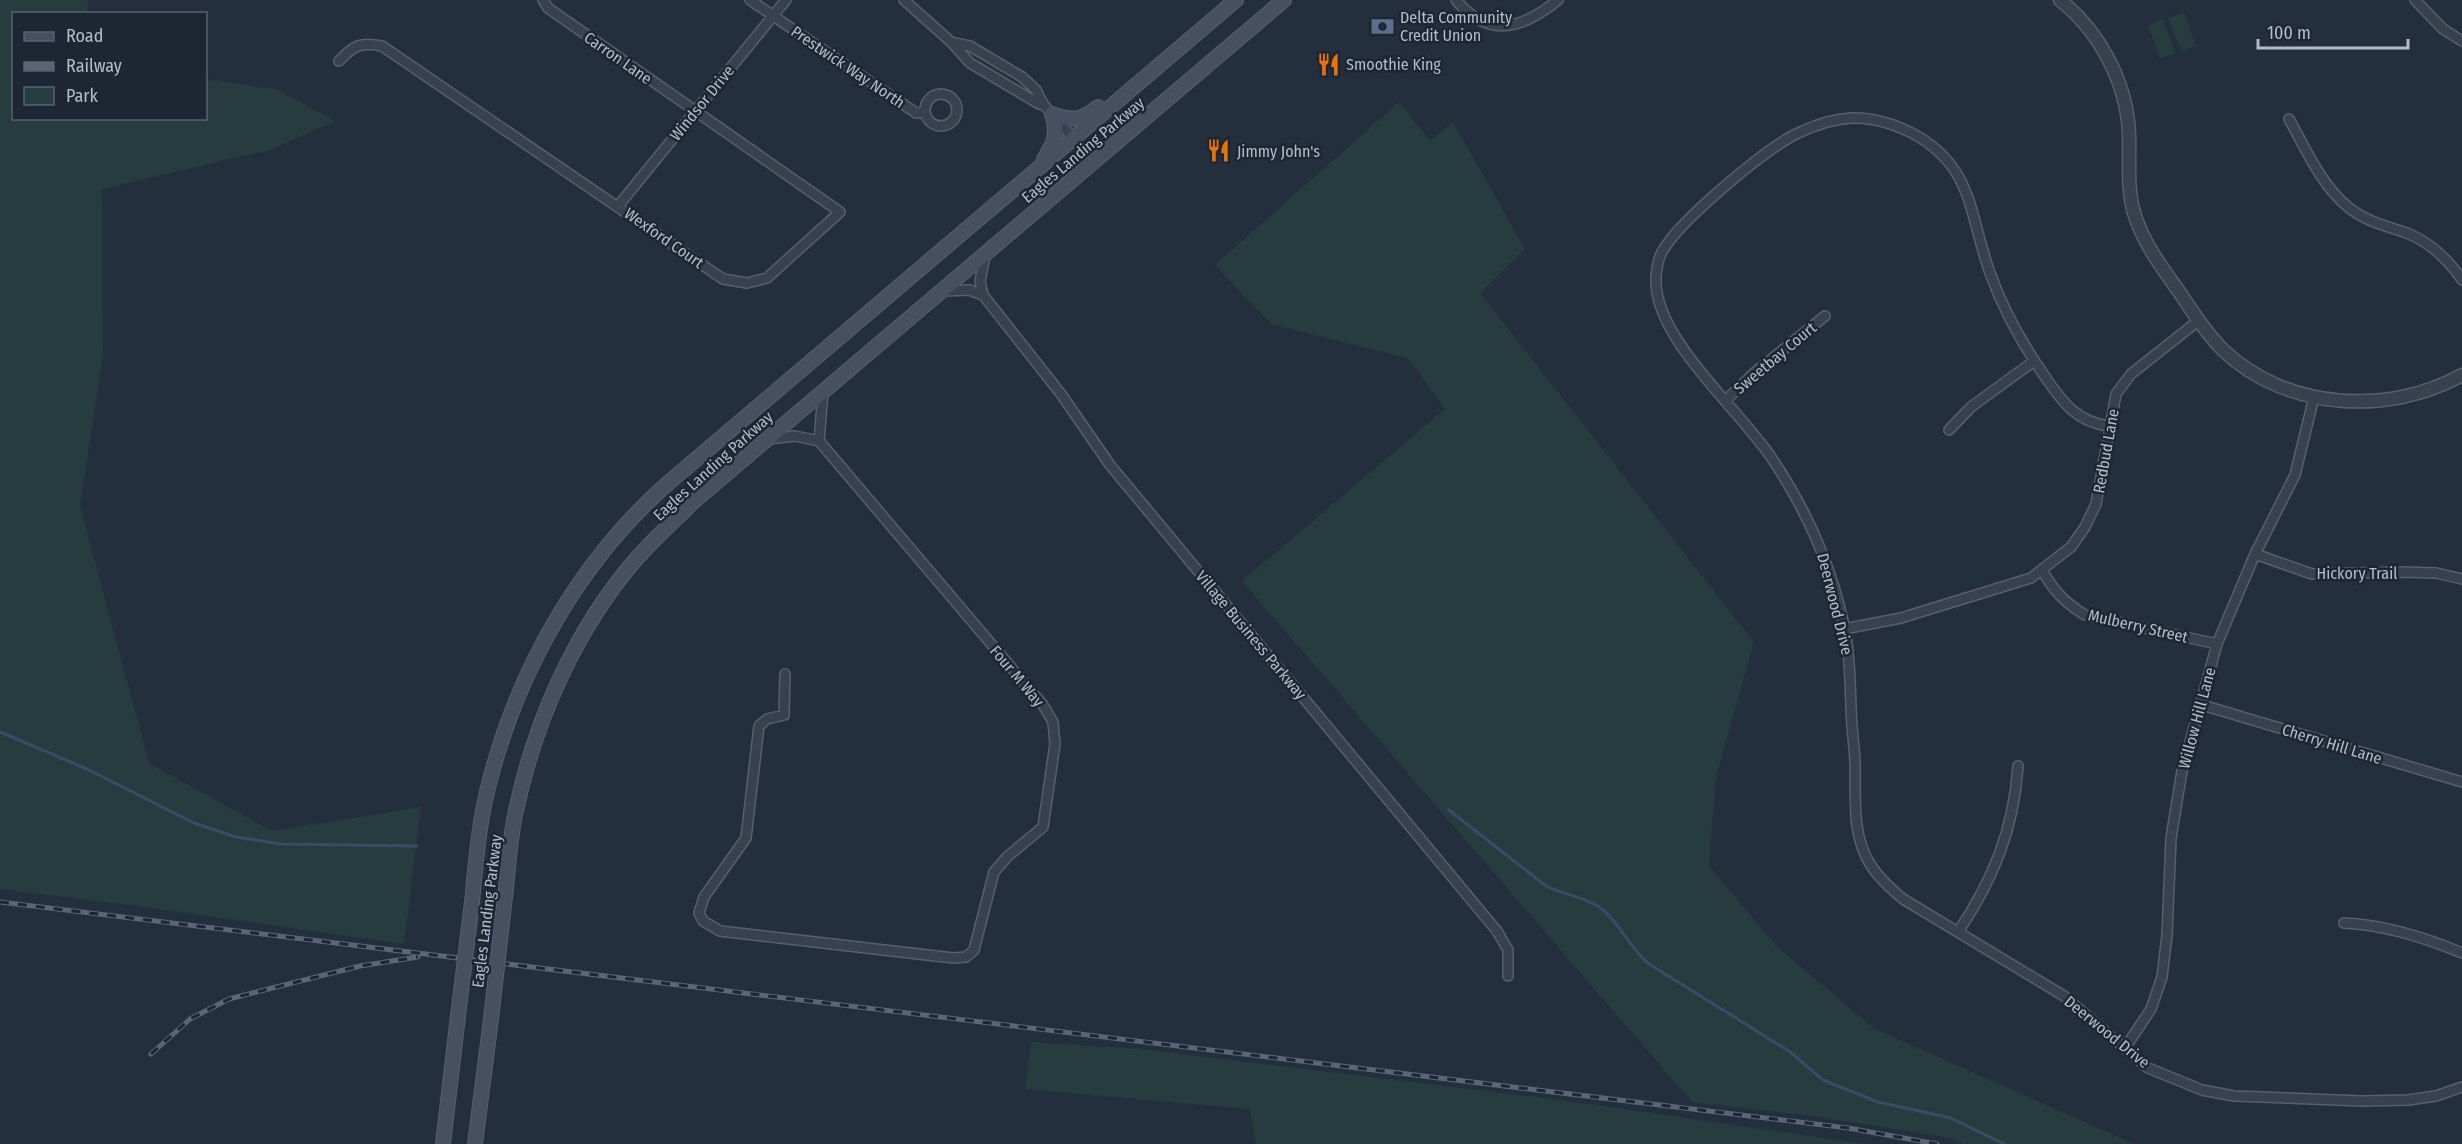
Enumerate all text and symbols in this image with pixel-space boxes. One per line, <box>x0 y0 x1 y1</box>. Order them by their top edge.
place label: Delta Community Credit Union <box>1400 8 1513 45</box>
legend <box>12 12 207 120</box>
scale bar <box>2258 12 2408 50</box>
bank icon: Delta Community Credit Union <box>1369 13 1395 39</box>
street label: Prestwick Way North <box>788 22 908 112</box>
text: 100 m <box>2267 22 2311 44</box>
text: Road <box>66 25 103 47</box>
street label: Carron Lane <box>580 28 656 88</box>
restaurant icon: Smoothie King <box>1315 51 1341 77</box>
text: Railway <box>66 55 122 77</box>
place label: Smoothie King <box>1346 55 1441 74</box>
street label: Windsor Drive <box>666 61 738 145</box>
text: Park <box>66 85 99 107</box>
street label: Eagles Landing Parkway <box>1018 93 1149 207</box>
restaurant icon: Jimmy John's <box>1206 138 1232 164</box>
place label: Jimmy John's <box>1237 142 1320 161</box>
street label: Wexford Court <box>621 204 708 273</box>
street label: Sweetbay Court <box>1730 318 1821 398</box>
street label: Eagles Landing Parkway <box>649 407 777 525</box>
street label: Redbud Lane <box>2089 407 2123 495</box>
street label: Deerwood Drive <box>1813 551 1857 657</box>
street label: Hickory Trail <box>2317 564 2397 583</box>
street label: Village Business Parkway <box>1192 567 1311 704</box>
street label: Mulberry Street <box>2086 605 2190 647</box>
street label: Four M Way <box>986 642 1049 711</box>
street label: Willow Hill Lane <box>2174 665 2220 771</box>
street label: Cherry Hill Lane <box>2280 720 2384 768</box>
street label: Eagles Landing Parkway <box>468 832 506 989</box>
street label: Deerwood Drive <box>2061 992 2154 1072</box>

